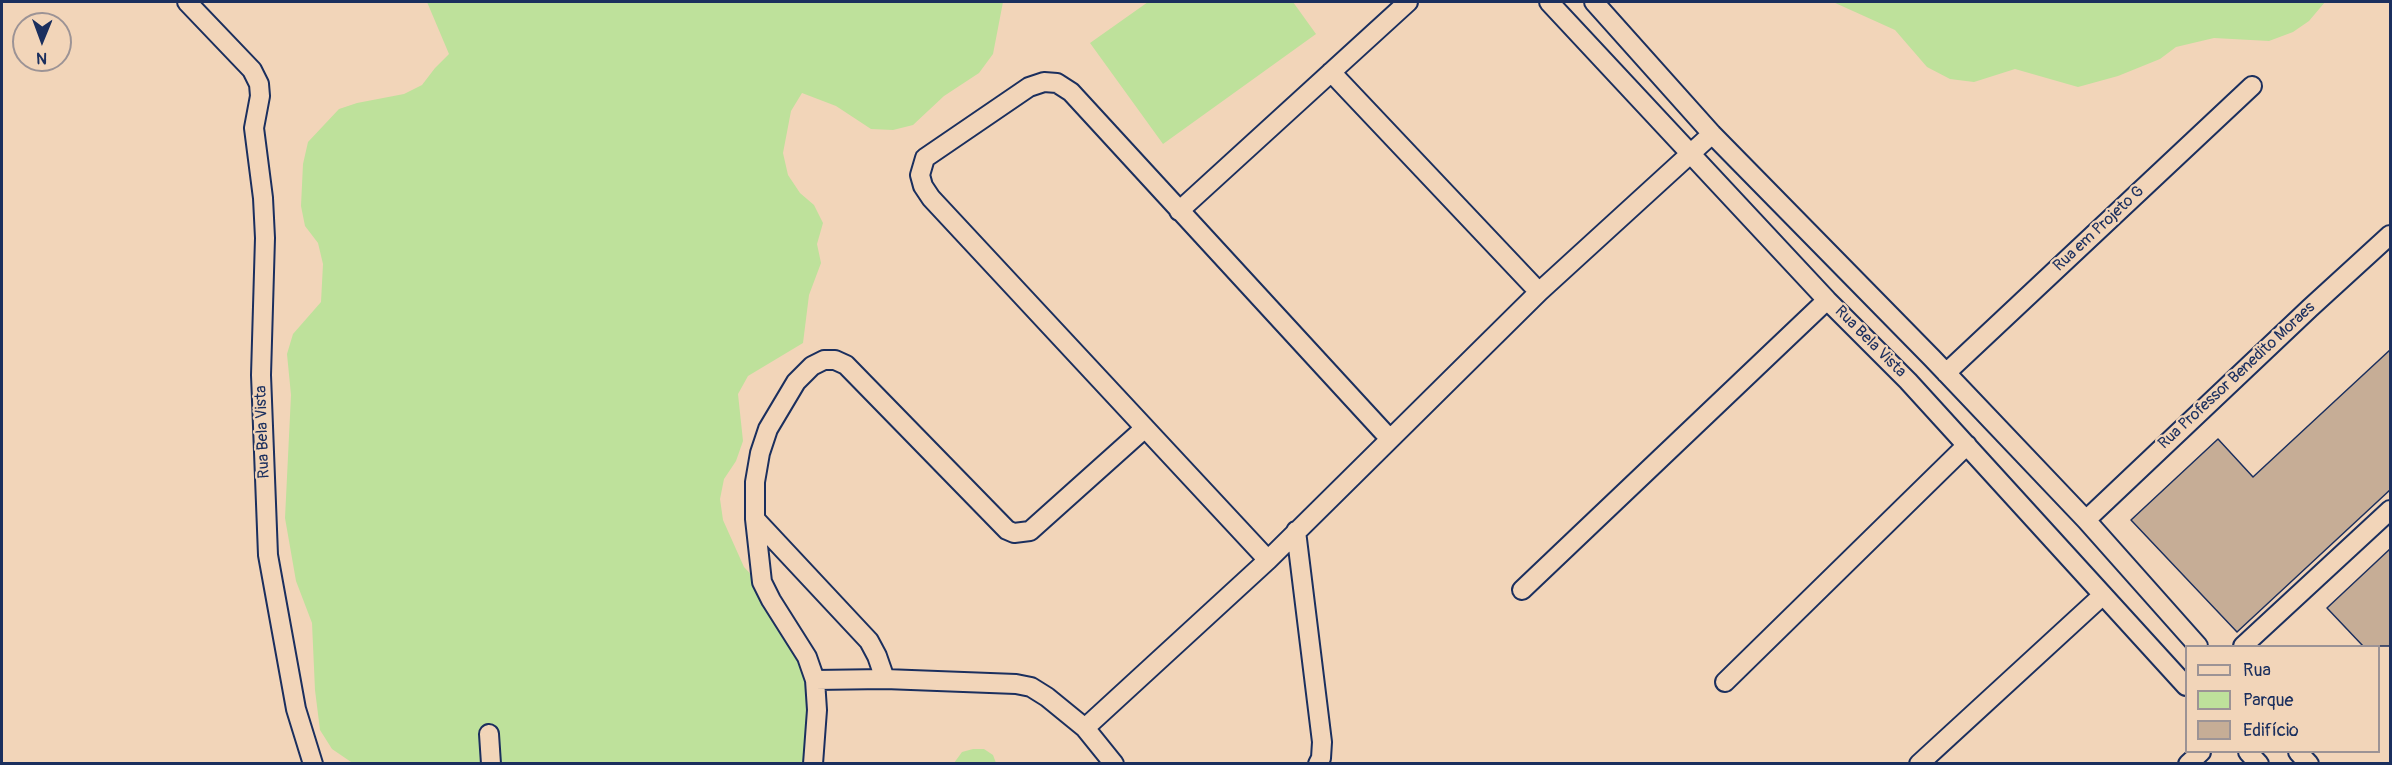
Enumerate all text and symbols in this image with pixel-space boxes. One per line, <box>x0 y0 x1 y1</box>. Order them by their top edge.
north arrow <box>12 12 72 72</box>
text: N <box>36 48 47 68</box>
street label: Rua em Projeto G <box>2050 182 2148 276</box>
street label: Rua Professor Benedito Moraes <box>2155 298 2319 454</box>
street label: Rua Bela Vista <box>1830 302 1910 382</box>
street label: Rua Bela Vista <box>252 385 274 479</box>
legend <box>2185 645 2380 753</box>
text: Rua <box>2243 659 2271 682</box>
text: Parque <box>2243 689 2293 712</box>
text: Edifício <box>2243 719 2299 742</box>

